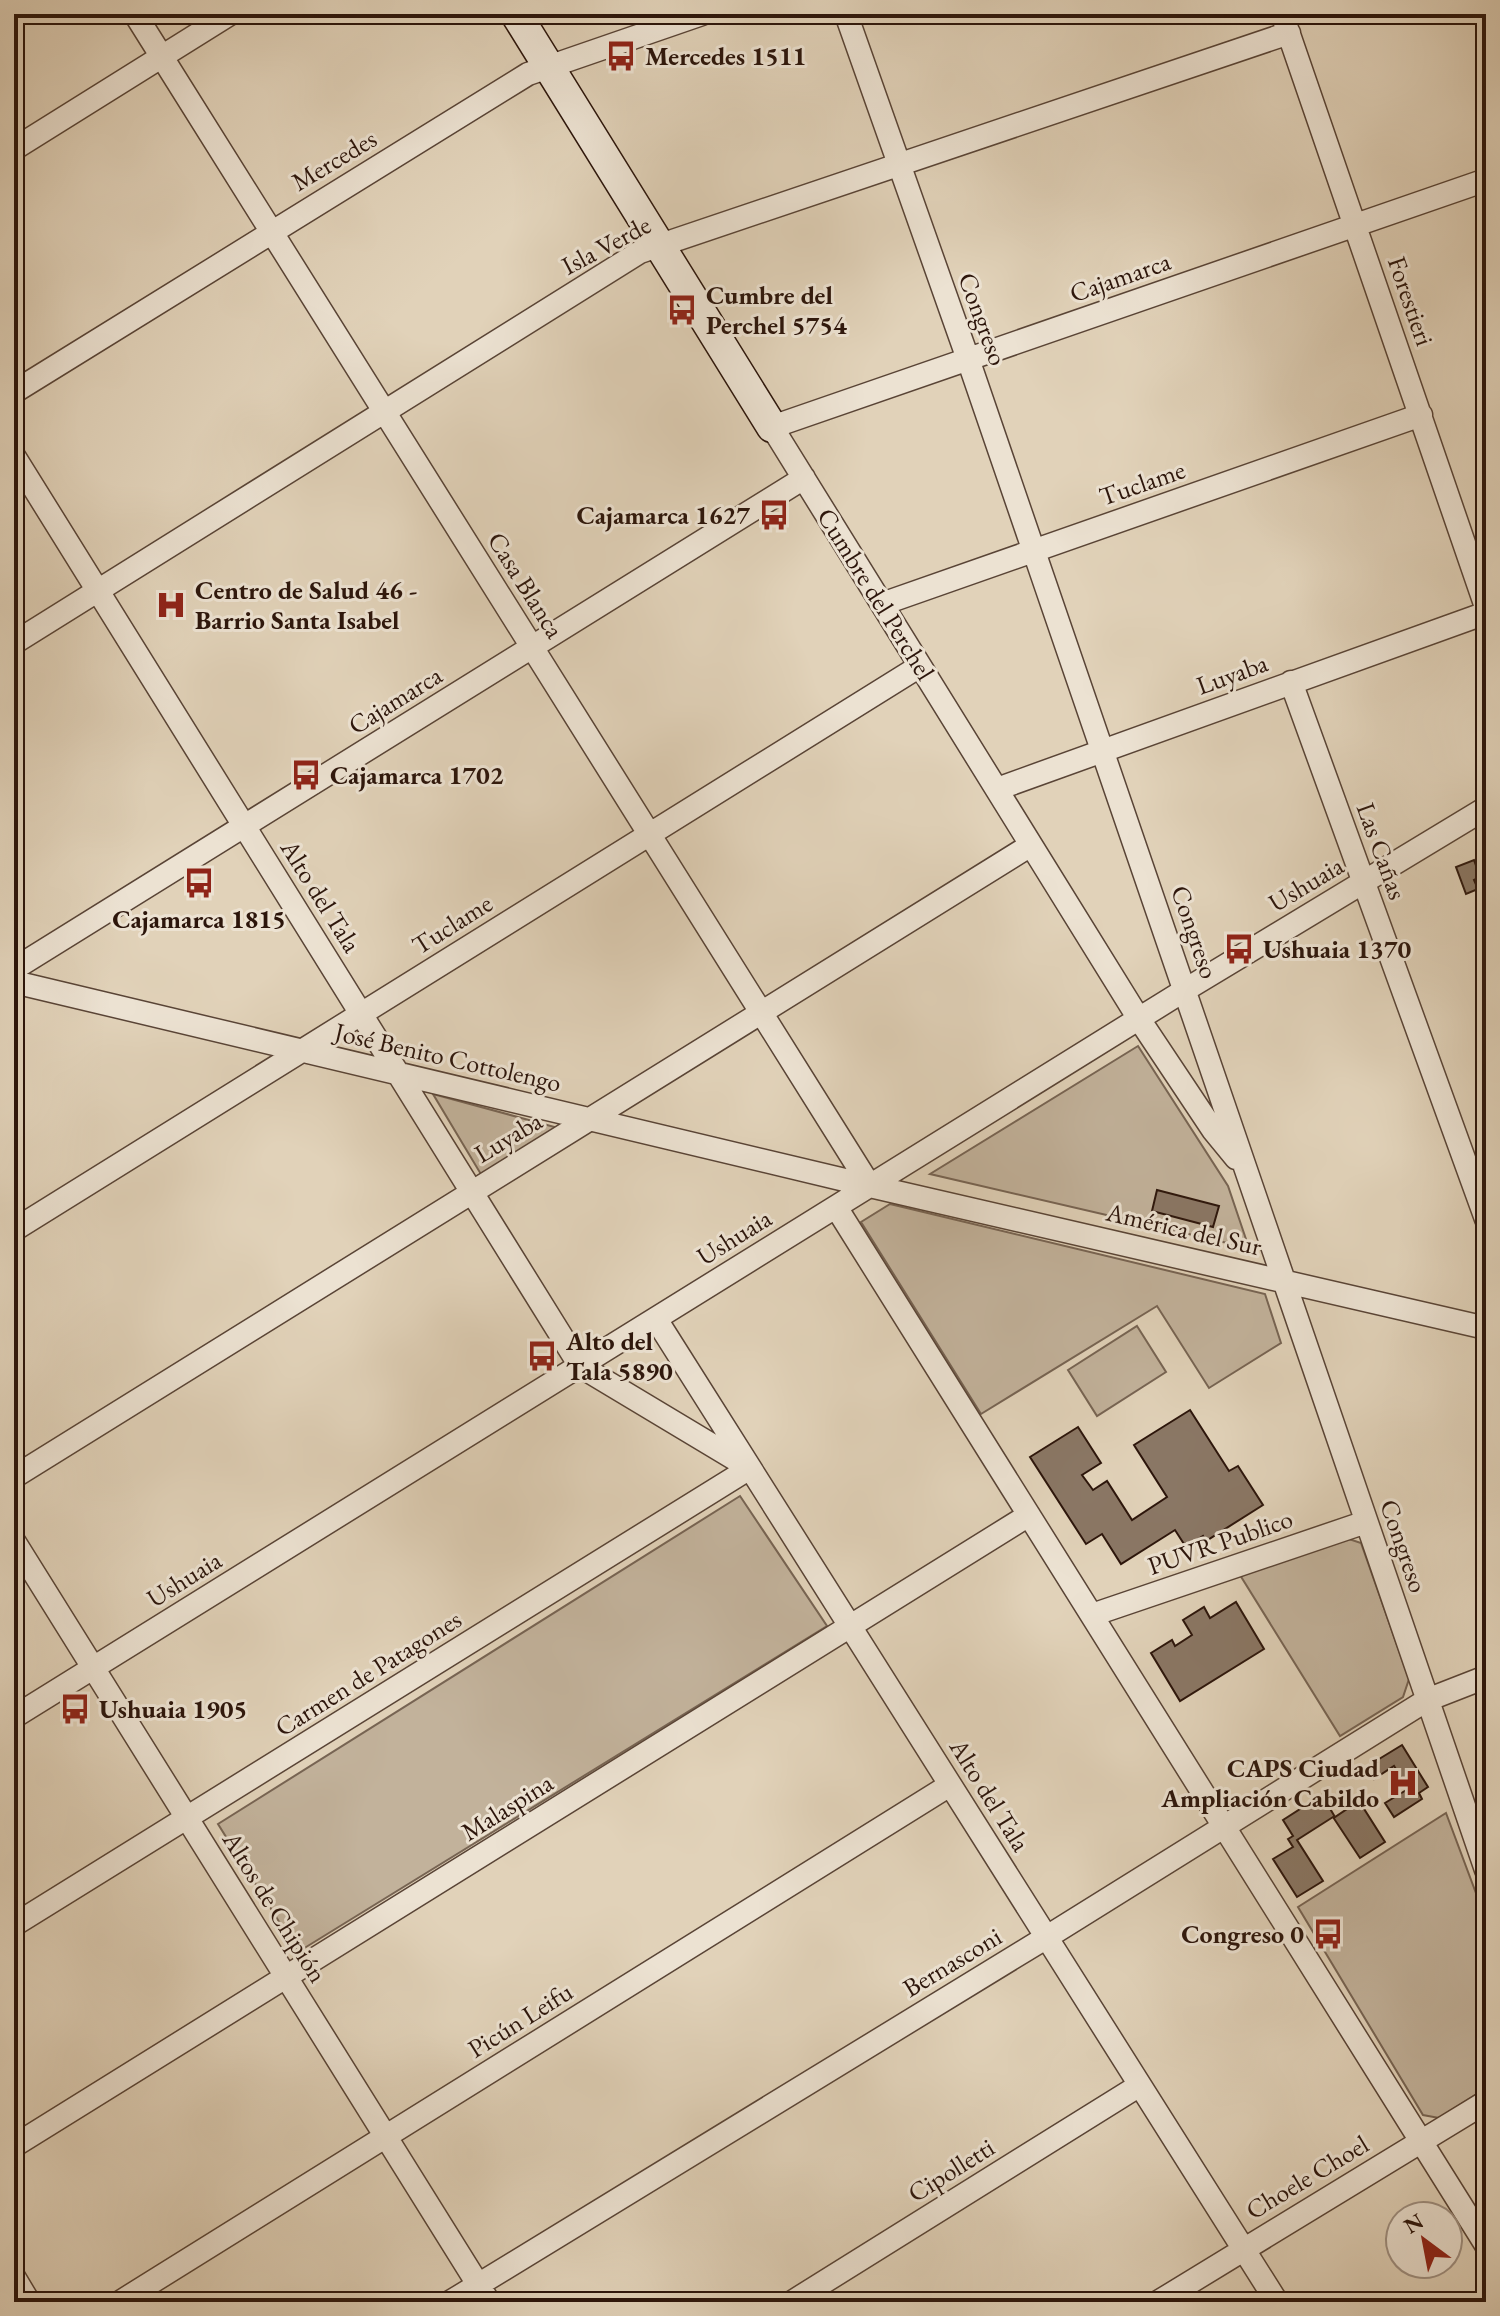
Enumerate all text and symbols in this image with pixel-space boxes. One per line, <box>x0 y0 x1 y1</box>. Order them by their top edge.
bus stop icon: Mercedes 1511 <box>604 39 638 73</box>
place label: Mercedes 1511 <box>645 39 806 73</box>
street label: Mercedes <box>285 121 383 199</box>
street label: Isla Verde <box>556 207 656 283</box>
street label: Cajamarca <box>1065 244 1176 310</box>
street label: Forestieri <box>1380 252 1442 350</box>
street label: Congreso <box>951 268 1015 370</box>
place label: Cumbre del Perchel 5754 <box>706 278 847 342</box>
bus stop icon: Cumbre del Perchel 5754 <box>665 293 699 327</box>
street label: Tuclame <box>1095 452 1189 514</box>
place label: Cajamarca 1627 <box>577 498 750 532</box>
bus stop icon: Cajamarca 1627 <box>757 498 791 532</box>
street label: Cumbre del Perchel <box>809 502 943 686</box>
street label: Casa Blanca <box>480 526 572 645</box>
place label: Centro de Salud 46 - Barrio Santa Isabel <box>195 573 417 637</box>
hospital icon: Centro de Salud 46 - Barrio Santa Isabel <box>154 588 188 622</box>
street label: Luyaba <box>1192 645 1273 703</box>
street label: Cajamarca <box>342 658 449 742</box>
bus stop icon: Cajamarca 1702 <box>289 758 323 792</box>
place label: Cajamarca 1702 <box>330 758 504 792</box>
street label: Las Cañas <box>1349 798 1415 904</box>
street label: Alto del Tala <box>272 832 369 959</box>
street label: Ushuaia <box>1262 848 1350 920</box>
bus stop icon: Cajamarca 1815 <box>182 866 216 900</box>
street label: Congreso <box>1163 881 1227 983</box>
street label: Tuclame <box>405 886 499 962</box>
place label: Cajamarca 1815 <box>112 902 286 936</box>
bus stop icon: Ushuaia 1370 <box>1222 932 1256 966</box>
place label: Ushuaia 1370 <box>1263 932 1412 966</box>
street label: José Benito Cottolengo <box>329 1014 565 1100</box>
street label: Luyaba <box>468 1103 549 1171</box>
street label: América del Sur <box>1102 1194 1265 1263</box>
street label: Ushuaia <box>690 1201 778 1273</box>
place label: Alto del Tala 5890 <box>565 1324 673 1388</box>
bus stop icon: Alto del Tala 5890 <box>525 1339 559 1373</box>
street label: Congreso <box>1372 1495 1436 1597</box>
street label: PUVR Publico <box>1143 1501 1297 1583</box>
street label: Ushuaia <box>140 1543 228 1615</box>
street label: Carmen de Patagones <box>268 1602 468 1744</box>
bus stop icon: Ushuaia 1905 <box>58 1692 92 1726</box>
place label: Ushuaia 1905 <box>99 1692 247 1726</box>
street label: Alto del Tala <box>941 1731 1038 1858</box>
place label: CAPS Ciudad Ampliación Cabildo <box>1160 1751 1380 1815</box>
street label: Malaspina <box>455 1765 560 1849</box>
hospital icon: CAPS Ciudad Ampliación Cabildo <box>1386 1766 1420 1800</box>
street label: Altos de Chipión <box>214 1824 335 1989</box>
place label: Congreso 0 <box>1181 1917 1304 1951</box>
bus stop icon: Congreso 0 <box>1311 1917 1345 1951</box>
street label: Bernasconi <box>896 1919 1008 2005</box>
street label: Picún Leifu <box>461 1974 579 2066</box>
street label: Choele Choel <box>1239 2127 1375 2227</box>
street label: Cipolletti <box>901 2130 1001 2210</box>
north arrow <box>1384 2200 1464 2280</box>
text: N <box>1398 2206 1429 2240</box>

